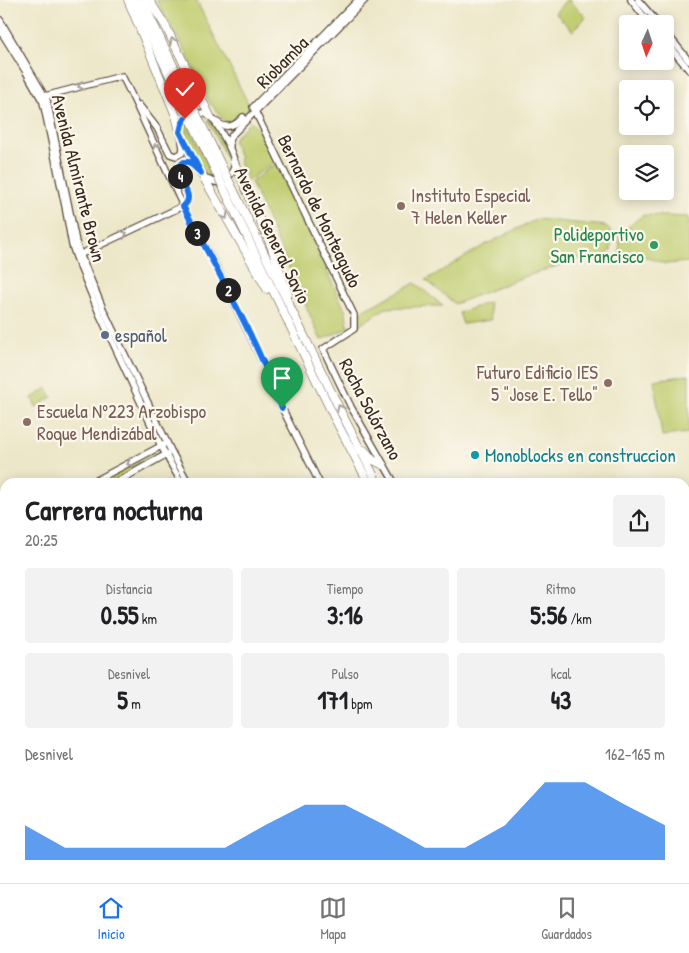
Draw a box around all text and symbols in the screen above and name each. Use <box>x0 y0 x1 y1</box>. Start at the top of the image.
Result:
north arrow <box>619 15 674 70</box>
map controls <box>619 15 674 200</box>
street label: Riobamba <box>250 30 314 94</box>
one-way arrow <box>169 37 179 46</box>
pin <box>164 68 206 119</box>
icon: check <box>171 75 199 103</box>
button: locate <box>619 80 674 135</box>
one-way arrow <box>78 81 86 91</box>
street label: Avenida Almirante Brown <box>46 91 112 265</box>
street label: Bernardo de Monteagudo <box>272 130 368 292</box>
one-way arrow <box>151 143 162 152</box>
button: layers <box>619 145 674 200</box>
street label: Avenida General Savio <box>229 162 318 308</box>
pin: 4 <box>168 164 192 188</box>
text: 4 <box>178 167 183 186</box>
place label: Instituto Especial 7 Helen Keller <box>411 182 531 230</box>
marker: Instituto Especial 7 Helen Keller <box>395 200 407 212</box>
one-way arrow <box>219 210 229 219</box>
pin: 3 <box>184 220 210 246</box>
place label: Polideportivo San Francisco <box>550 221 644 269</box>
text: 3 <box>194 224 201 243</box>
one-way arrow <box>119 229 128 240</box>
marker: Polideportivo San Francisco <box>648 239 660 251</box>
pin: 2 <box>216 278 240 302</box>
text: 2 <box>225 281 232 300</box>
place label: español <box>115 322 168 348</box>
marker: español <box>99 329 111 341</box>
street label: Rocha Solórzano <box>333 354 409 465</box>
pin <box>261 357 303 408</box>
place label: Futuro Edificio IES 5 "Jose E. Tello" <box>476 359 598 407</box>
icon: arrive <box>268 364 296 392</box>
marker: Futuro Edificio IES 5 "Jose E. Tello" <box>602 377 614 389</box>
place label: Escuela Nº223 Arzobispo Roque Mendizábal <box>37 398 206 446</box>
one-way arrow <box>335 404 346 413</box>
marker: Escuela Nº223 Arzobispo Roque Mendizábal <box>21 416 33 428</box>
place label: Monoblocks en construccion <box>485 442 676 468</box>
marker: Monoblocks en construccion <box>469 449 481 461</box>
one-way arrow <box>126 457 135 467</box>
text: Carrera nocturna <box>25 491 202 529</box>
button: share <box>613 495 665 547</box>
text: 20:25 <box>25 529 58 551</box>
text: Distancia <box>106 579 152 598</box>
text: Tiempo <box>327 579 363 598</box>
text: Ritmo <box>546 579 576 598</box>
text: 0.55 <box>101 598 139 632</box>
text: 3:16 <box>327 598 363 632</box>
text: 5:56 <box>530 598 567 632</box>
text: km <box>139 609 157 628</box>
text: /km <box>567 609 592 628</box>
text: Desnivel <box>108 664 150 683</box>
text: Pulso <box>331 664 359 683</box>
text: kcal <box>551 664 571 683</box>
text: 5 <box>117 683 128 717</box>
text: 171 <box>317 683 348 717</box>
text: 43 <box>551 683 571 717</box>
text: m <box>128 694 141 713</box>
text: bpm <box>348 694 373 713</box>
text: Desnivel <box>25 743 73 765</box>
text: 162–165 m <box>605 743 665 765</box>
tab: Inicio <box>97 894 125 943</box>
tab: Mapa <box>319 894 347 943</box>
tab: Guardados <box>541 894 592 943</box>

